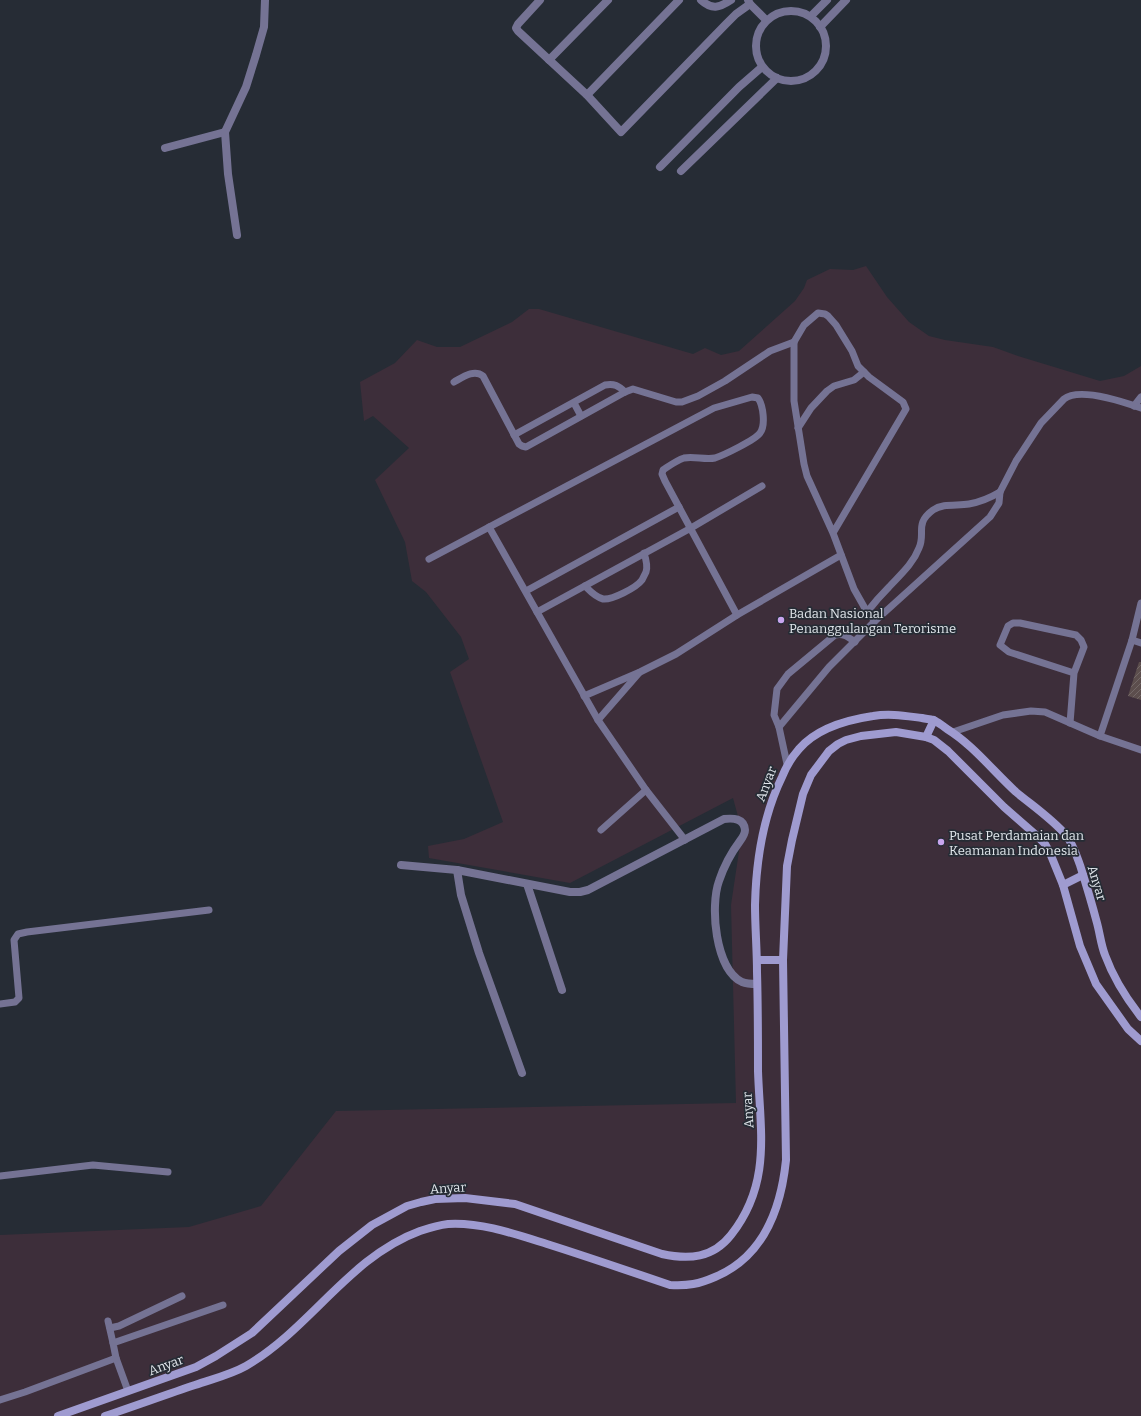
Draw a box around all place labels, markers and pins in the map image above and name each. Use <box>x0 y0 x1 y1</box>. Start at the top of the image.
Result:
place label: Badan Nasional Penanggulangan Terorisme <box>789 606 956 636</box>
marker: Badan Nasional Penanggulangan Terorisme <box>776 615 786 625</box>
place label: Pusat Perdamaian dan Keamanan Indonesia <box>949 828 1085 858</box>
marker: Pusat Perdamaian dan Keamanan Indonesia <box>936 837 946 847</box>

